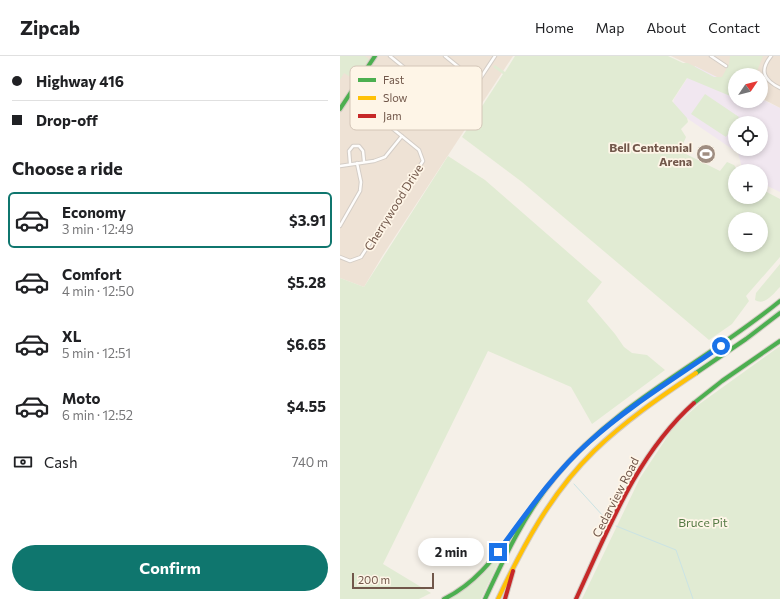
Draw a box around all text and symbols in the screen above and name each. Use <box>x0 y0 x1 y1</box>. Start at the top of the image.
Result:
text: Zipcab <box>20 16 80 39</box>
text: Home <box>535 19 574 36</box>
text: Map <box>596 19 624 36</box>
text: About <box>646 19 686 36</box>
text: Contact <box>708 19 760 36</box>
legend <box>350 66 482 130</box>
north arrow <box>728 68 768 108</box>
map controls <box>728 68 768 252</box>
text: Highway 416 <box>36 72 124 90</box>
text: Fast <box>383 73 405 86</box>
text: Slow <box>383 91 408 104</box>
text: Jam <box>383 109 402 123</box>
text: Drop-off <box>36 111 98 129</box>
button: locate <box>728 116 768 156</box>
place label: Bell Centennial Arena <box>609 140 692 168</box>
sports icon: Bell Centennial Arena <box>695 143 717 165</box>
text: Choose a ride <box>12 157 123 179</box>
street label: Cherrywood Drive <box>361 161 425 253</box>
button: + <box>728 164 768 204</box>
icon: car <box>14 202 50 238</box>
text: Economy <box>62 203 126 221</box>
text: $3.91 <box>289 211 326 229</box>
button: − <box>728 212 768 252</box>
text: 3 min · 12:49 <box>62 221 134 237</box>
icon: car <box>14 264 50 300</box>
text: Comfort <box>62 265 122 283</box>
text: $5.28 <box>287 273 326 291</box>
text: 4 min · 12:50 <box>62 283 134 299</box>
icon: car <box>14 326 50 362</box>
text: XL <box>62 327 81 345</box>
text: $6.65 <box>287 335 326 353</box>
route start <box>712 337 730 355</box>
text: 5 min · 12:51 <box>62 345 131 361</box>
icon: car <box>14 388 50 424</box>
text: Moto <box>62 389 101 407</box>
text: $4.55 <box>287 397 326 415</box>
text: 6 min · 12:52 <box>62 407 133 423</box>
icon: cash <box>12 451 34 473</box>
text: Cash <box>44 453 78 471</box>
text: 740 m <box>292 454 328 470</box>
street label: Cedarview Road <box>589 455 641 539</box>
park label: Bruce Pit <box>678 515 728 529</box>
callout: 2 min <box>418 538 484 566</box>
route end <box>489 543 507 561</box>
text: 2 min <box>435 544 467 560</box>
button: Confirm <box>12 545 328 591</box>
scale bar <box>352 571 434 590</box>
text: 200 m <box>358 573 390 586</box>

